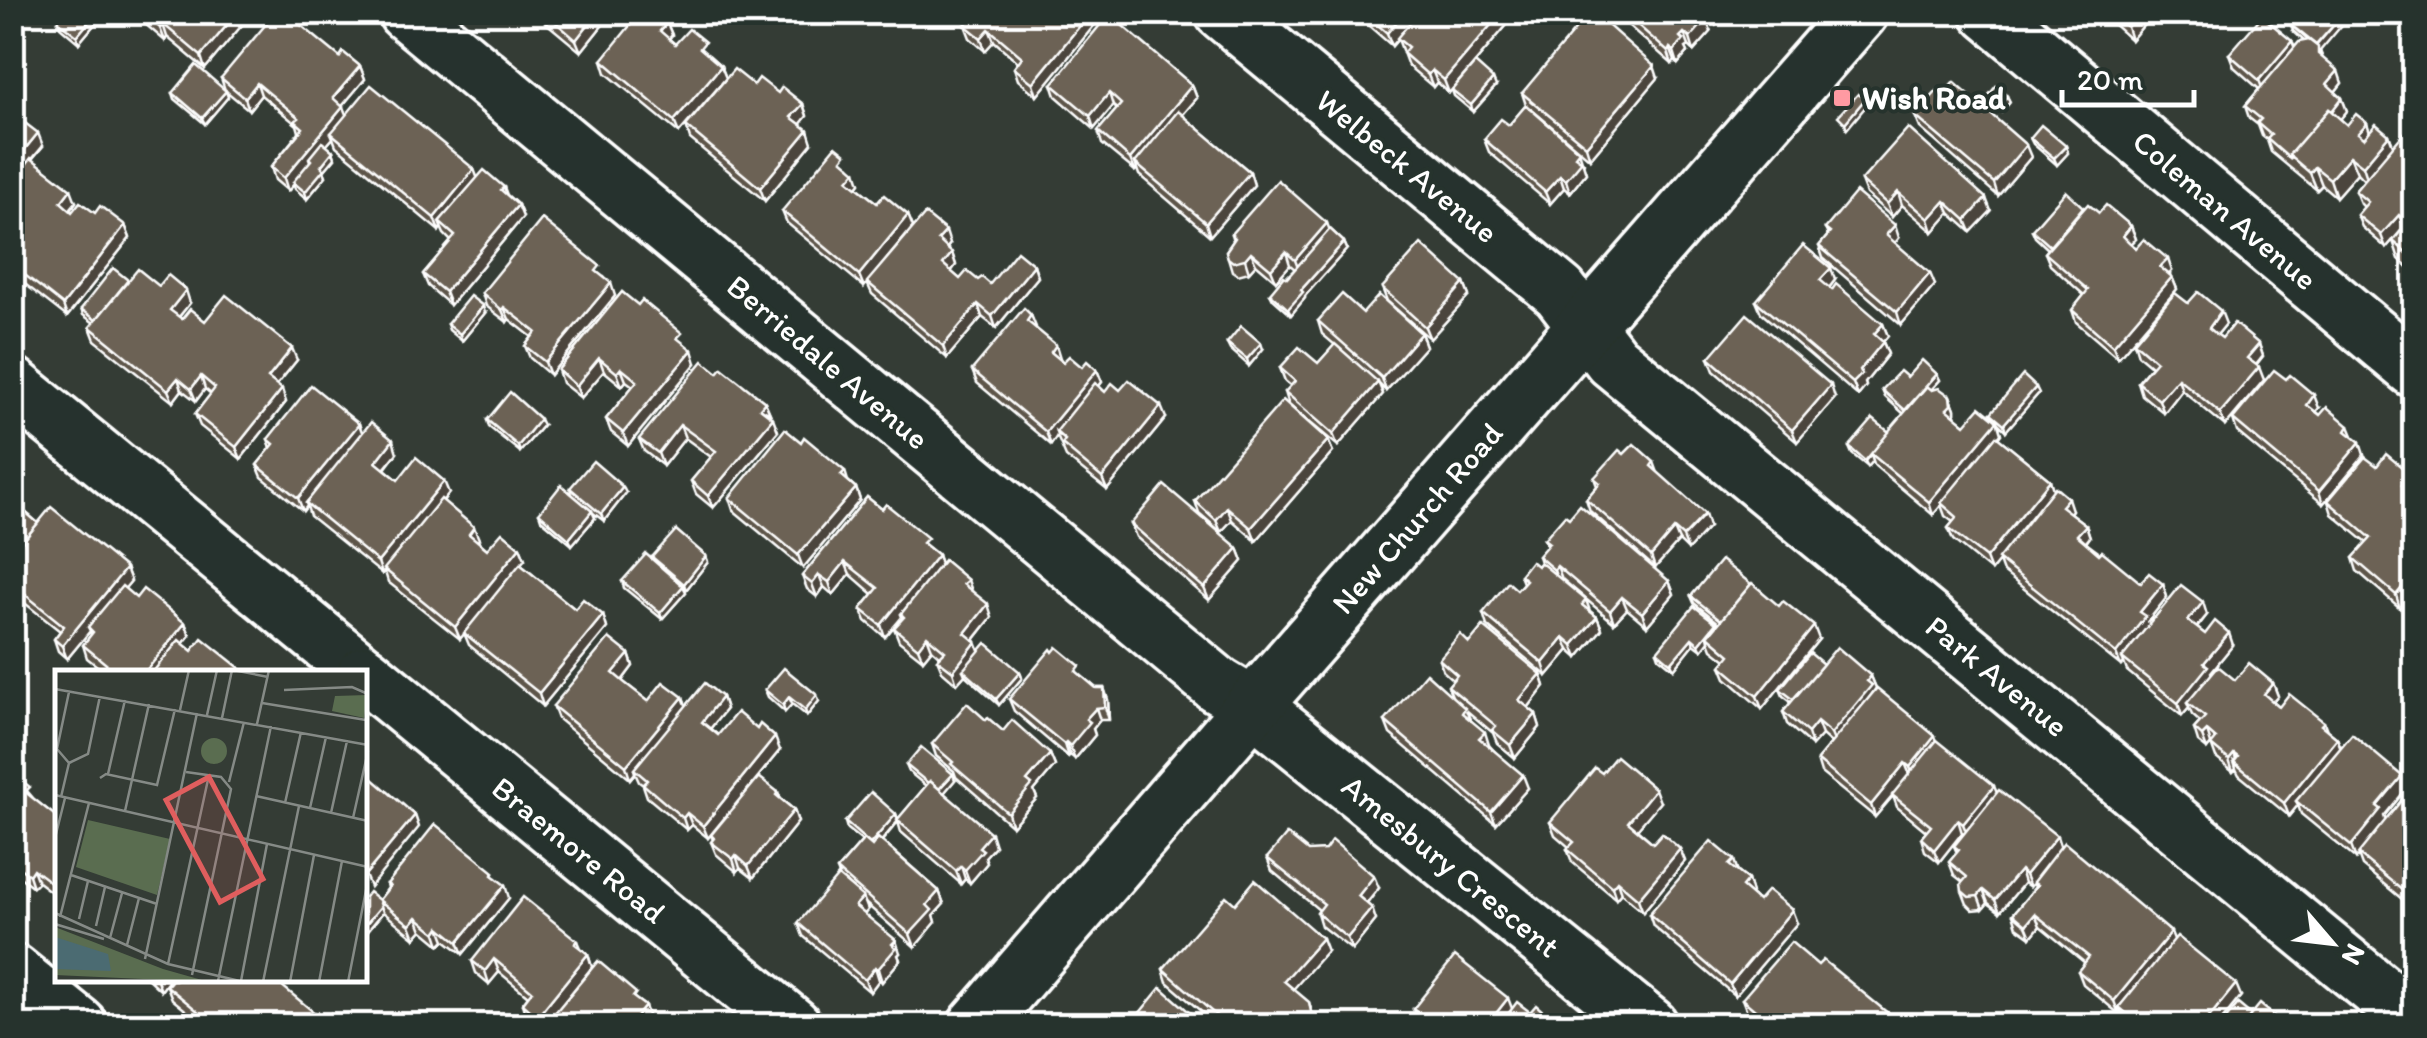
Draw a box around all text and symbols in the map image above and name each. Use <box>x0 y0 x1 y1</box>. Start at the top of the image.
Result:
scale bar <box>2062 45 2194 107</box>
text: 20 m <box>2077 61 2143 98</box>
place label: Wish Road <box>1862 79 2006 117</box>
street label: Welbeck Avenue <box>1308 81 1506 251</box>
marker: Wish Road <box>1831 87 1853 109</box>
street label: Coleman Avenue <box>2125 122 2325 298</box>
street label: Berriedale Avenue <box>719 267 937 457</box>
street label: New Church Road <box>1324 415 1510 621</box>
street label: Park Avenue <box>1918 607 2076 745</box>
inset map <box>55 670 368 983</box>
street label: Amesbury Crescent <box>1335 767 1567 965</box>
street label: Braemore Road <box>485 768 674 932</box>
north arrow <box>2282 893 2382 993</box>
text: N <box>2335 938 2374 971</box>

